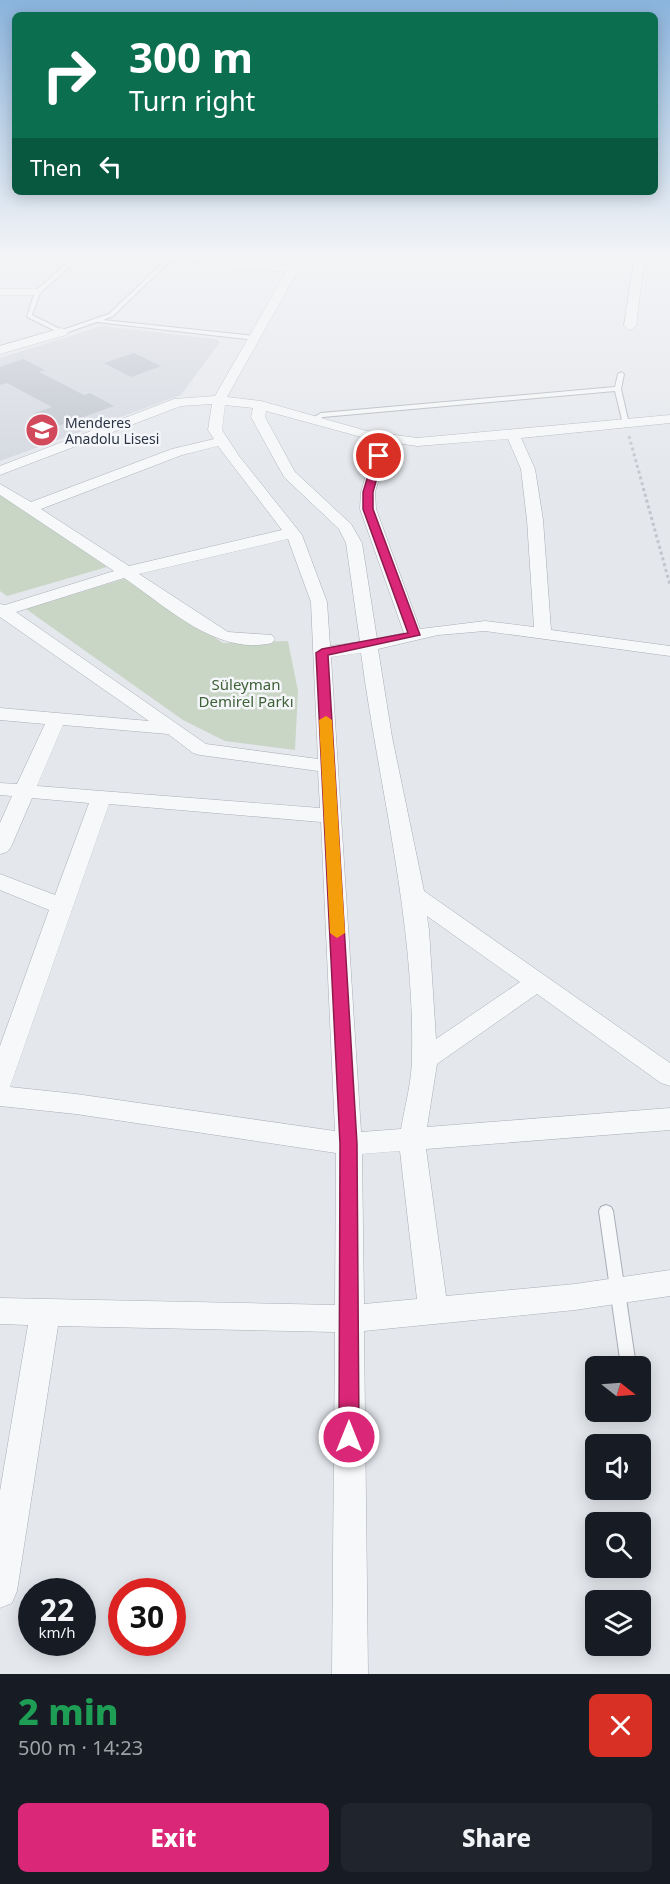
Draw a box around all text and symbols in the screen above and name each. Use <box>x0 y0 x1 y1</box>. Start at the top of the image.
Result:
text: 300 m <box>129 28 253 85</box>
icon: right <box>30 36 108 114</box>
text: Turn right <box>129 82 255 119</box>
icon: left <box>94 150 127 183</box>
text: Then <box>30 152 82 182</box>
school or university icon: Menderes Anadolu Lisesi <box>24 412 60 448</box>
place label: Menderes Anadolu Lisesi <box>65 413 159 448</box>
pin <box>353 430 404 481</box>
icon: arrive <box>362 439 395 472</box>
park label: Süleyman Demirel Parkı <box>199 674 294 711</box>
north arrow <box>585 1356 651 1422</box>
map controls <box>585 1356 651 1656</box>
position arrow <box>317 1405 381 1469</box>
button: sound <box>585 1434 651 1500</box>
button: search <box>585 1512 651 1578</box>
speed limit sign: 30 <box>108 1578 186 1656</box>
text: 22 <box>40 1589 74 1630</box>
button: layers <box>585 1590 651 1656</box>
text: km/h <box>39 1622 75 1642</box>
text: 2 min <box>18 1687 119 1736</box>
button: close <box>589 1694 652 1757</box>
text: 500 m · 14:23 <box>18 1734 143 1761</box>
button: Exit <box>18 1803 329 1872</box>
button: Share <box>341 1803 652 1872</box>

